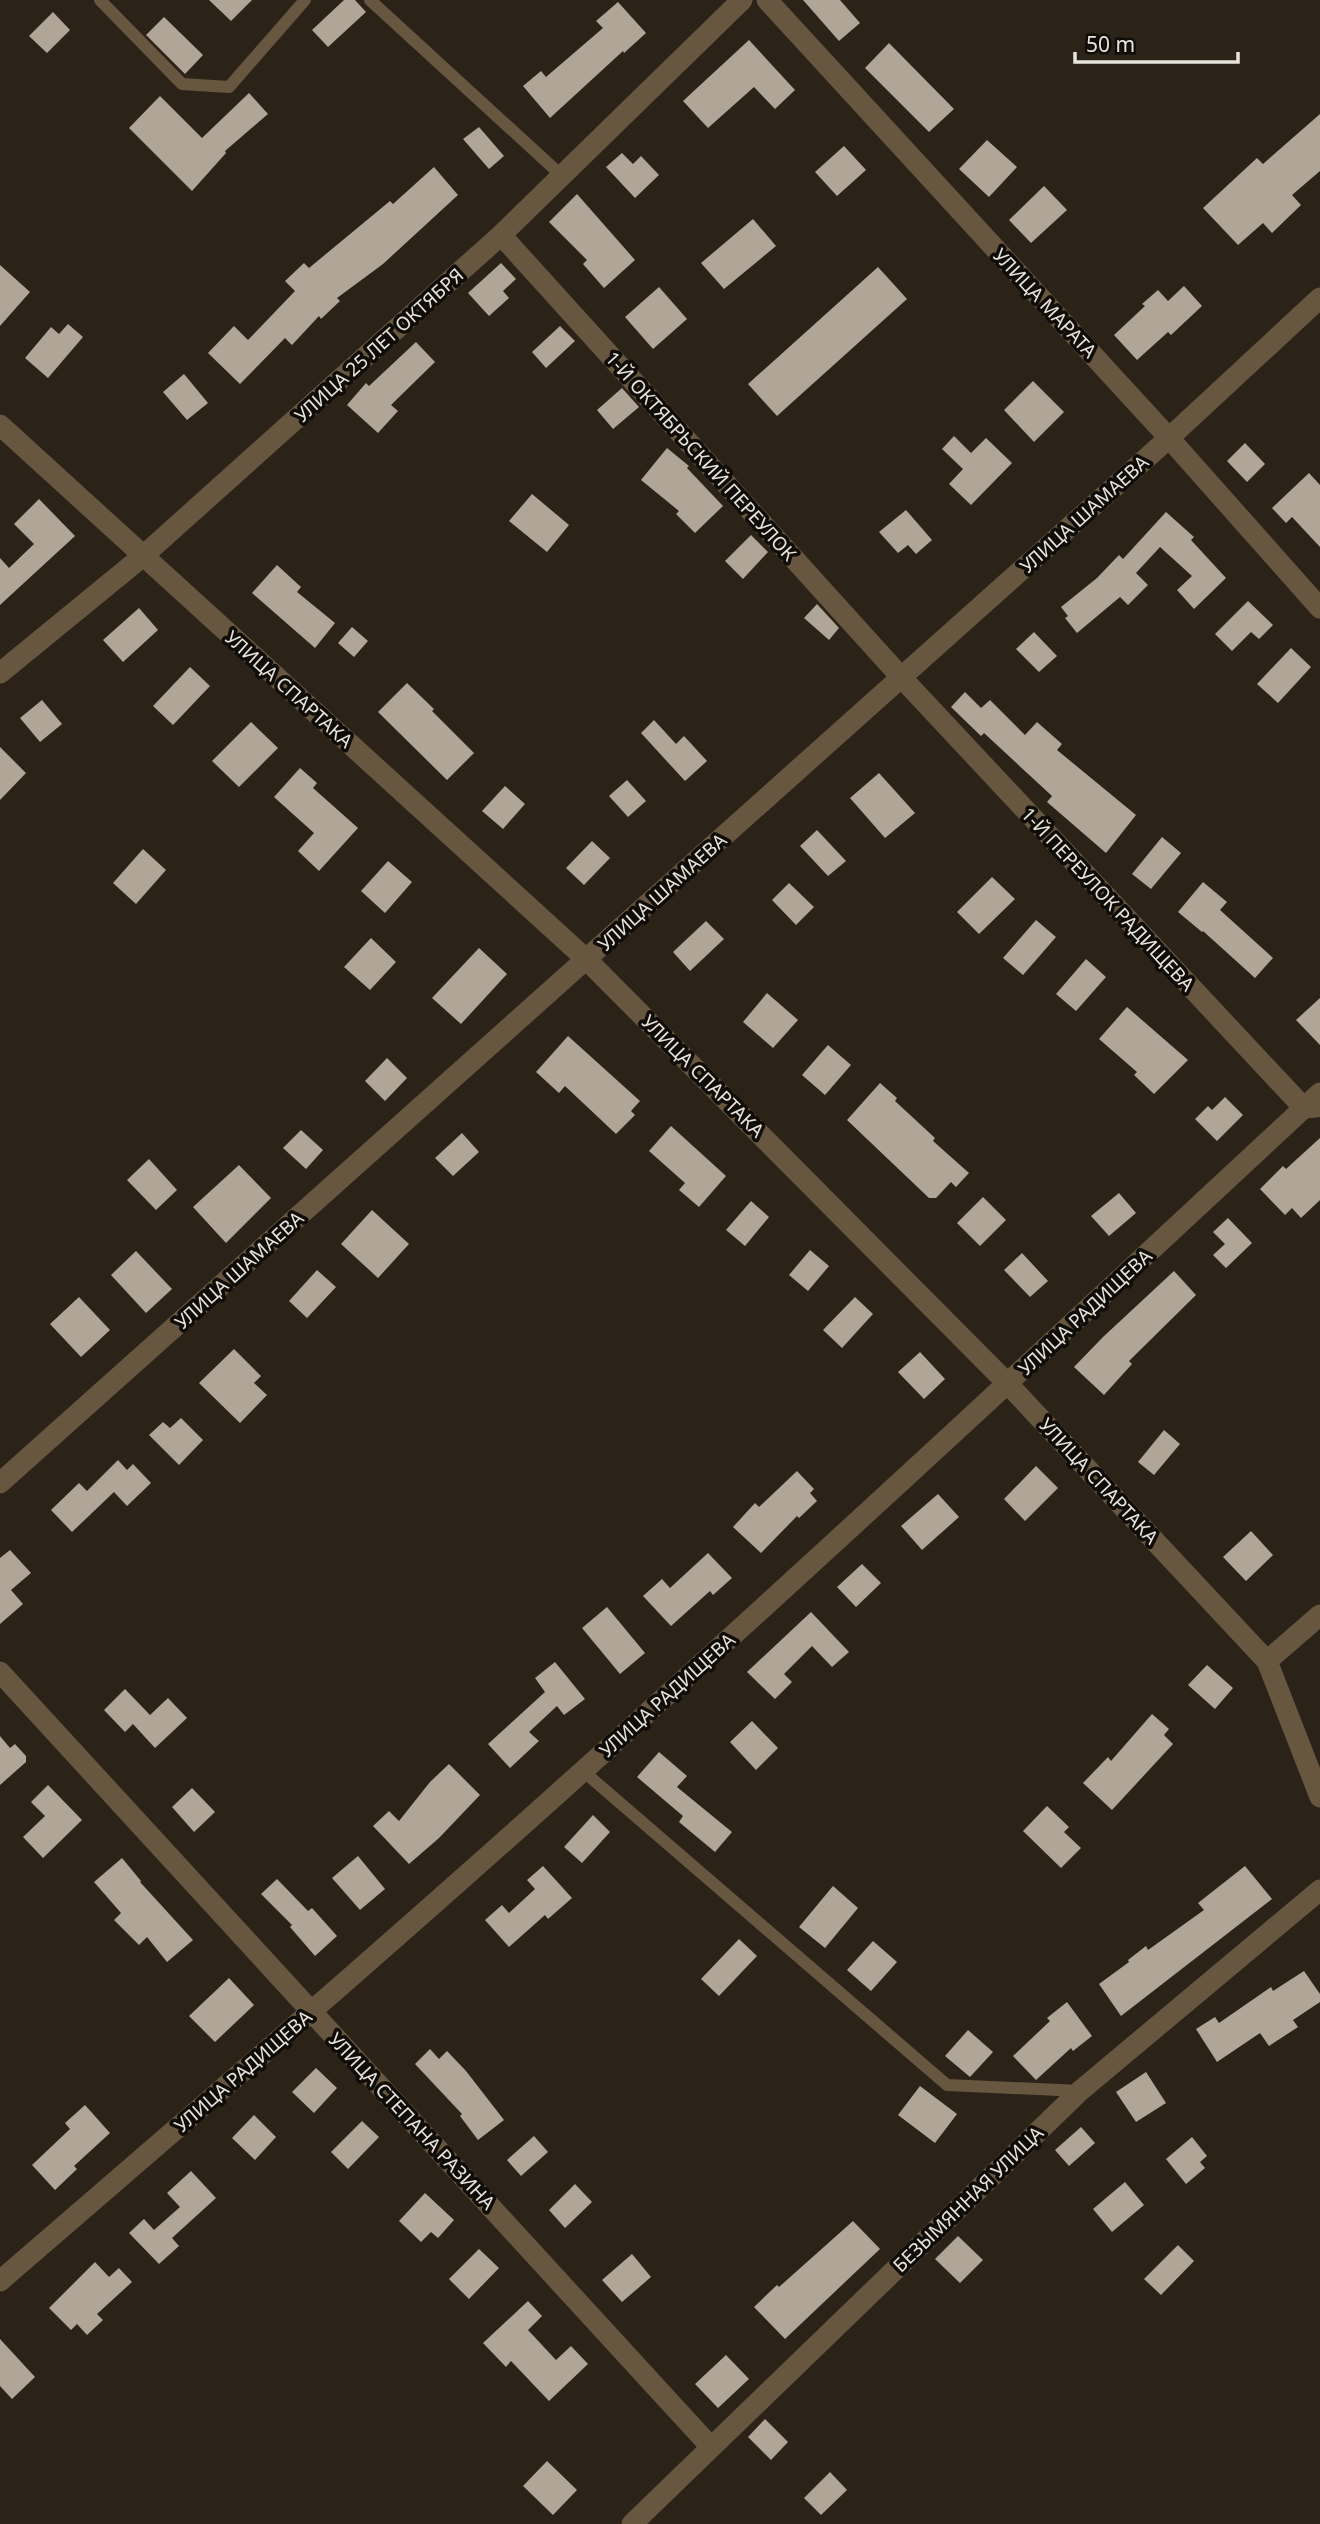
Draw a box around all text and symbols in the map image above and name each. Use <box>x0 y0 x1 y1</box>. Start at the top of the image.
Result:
scale bar <box>1075 21 1238 65</box>
text: 50 m <box>1086 30 1135 58</box>
street label: УЛИЦА МАРАТА <box>987 243 1103 364</box>
street label: УЛИЦА 25 ЛЕТ ОКТЯБРЯ <box>289 262 469 428</box>
street label: 1-Й ОКТЯБРЬСКИЙ ПЕРЕУЛОК <box>600 346 802 567</box>
street label: УЛИЦА ШАМАЕВА <box>1014 449 1155 579</box>
street label: УЛИЦА СПАРТАКА <box>219 625 359 754</box>
street label: 1-Й ПЕРЕУЛОК РАДИЩЕВА <box>1016 801 1201 997</box>
street label: УЛИЦА ШАМАЕВА <box>592 827 733 957</box>
street label: УЛИЦА СПАРТАКА <box>636 1009 771 1144</box>
street label: УЛИЦА ШАМАЕВА <box>169 1205 310 1335</box>
street label: УЛИЦА РАДИЩЕВА <box>1012 1243 1158 1381</box>
street label: УЛИЦА СПАРТАКА <box>1034 1412 1165 1550</box>
street label: УЛИЦА РАДИЩЕВА <box>594 1626 741 1763</box>
street label: УЛИЦА РАДИЩЕВА <box>169 2003 318 2138</box>
street label: УЛИЦА СТЕПАНА РАЗИНА <box>323 2027 502 2216</box>
street label: БЕЗЫМЯННАЯ УЛИЦА <box>887 2120 1050 2278</box>

